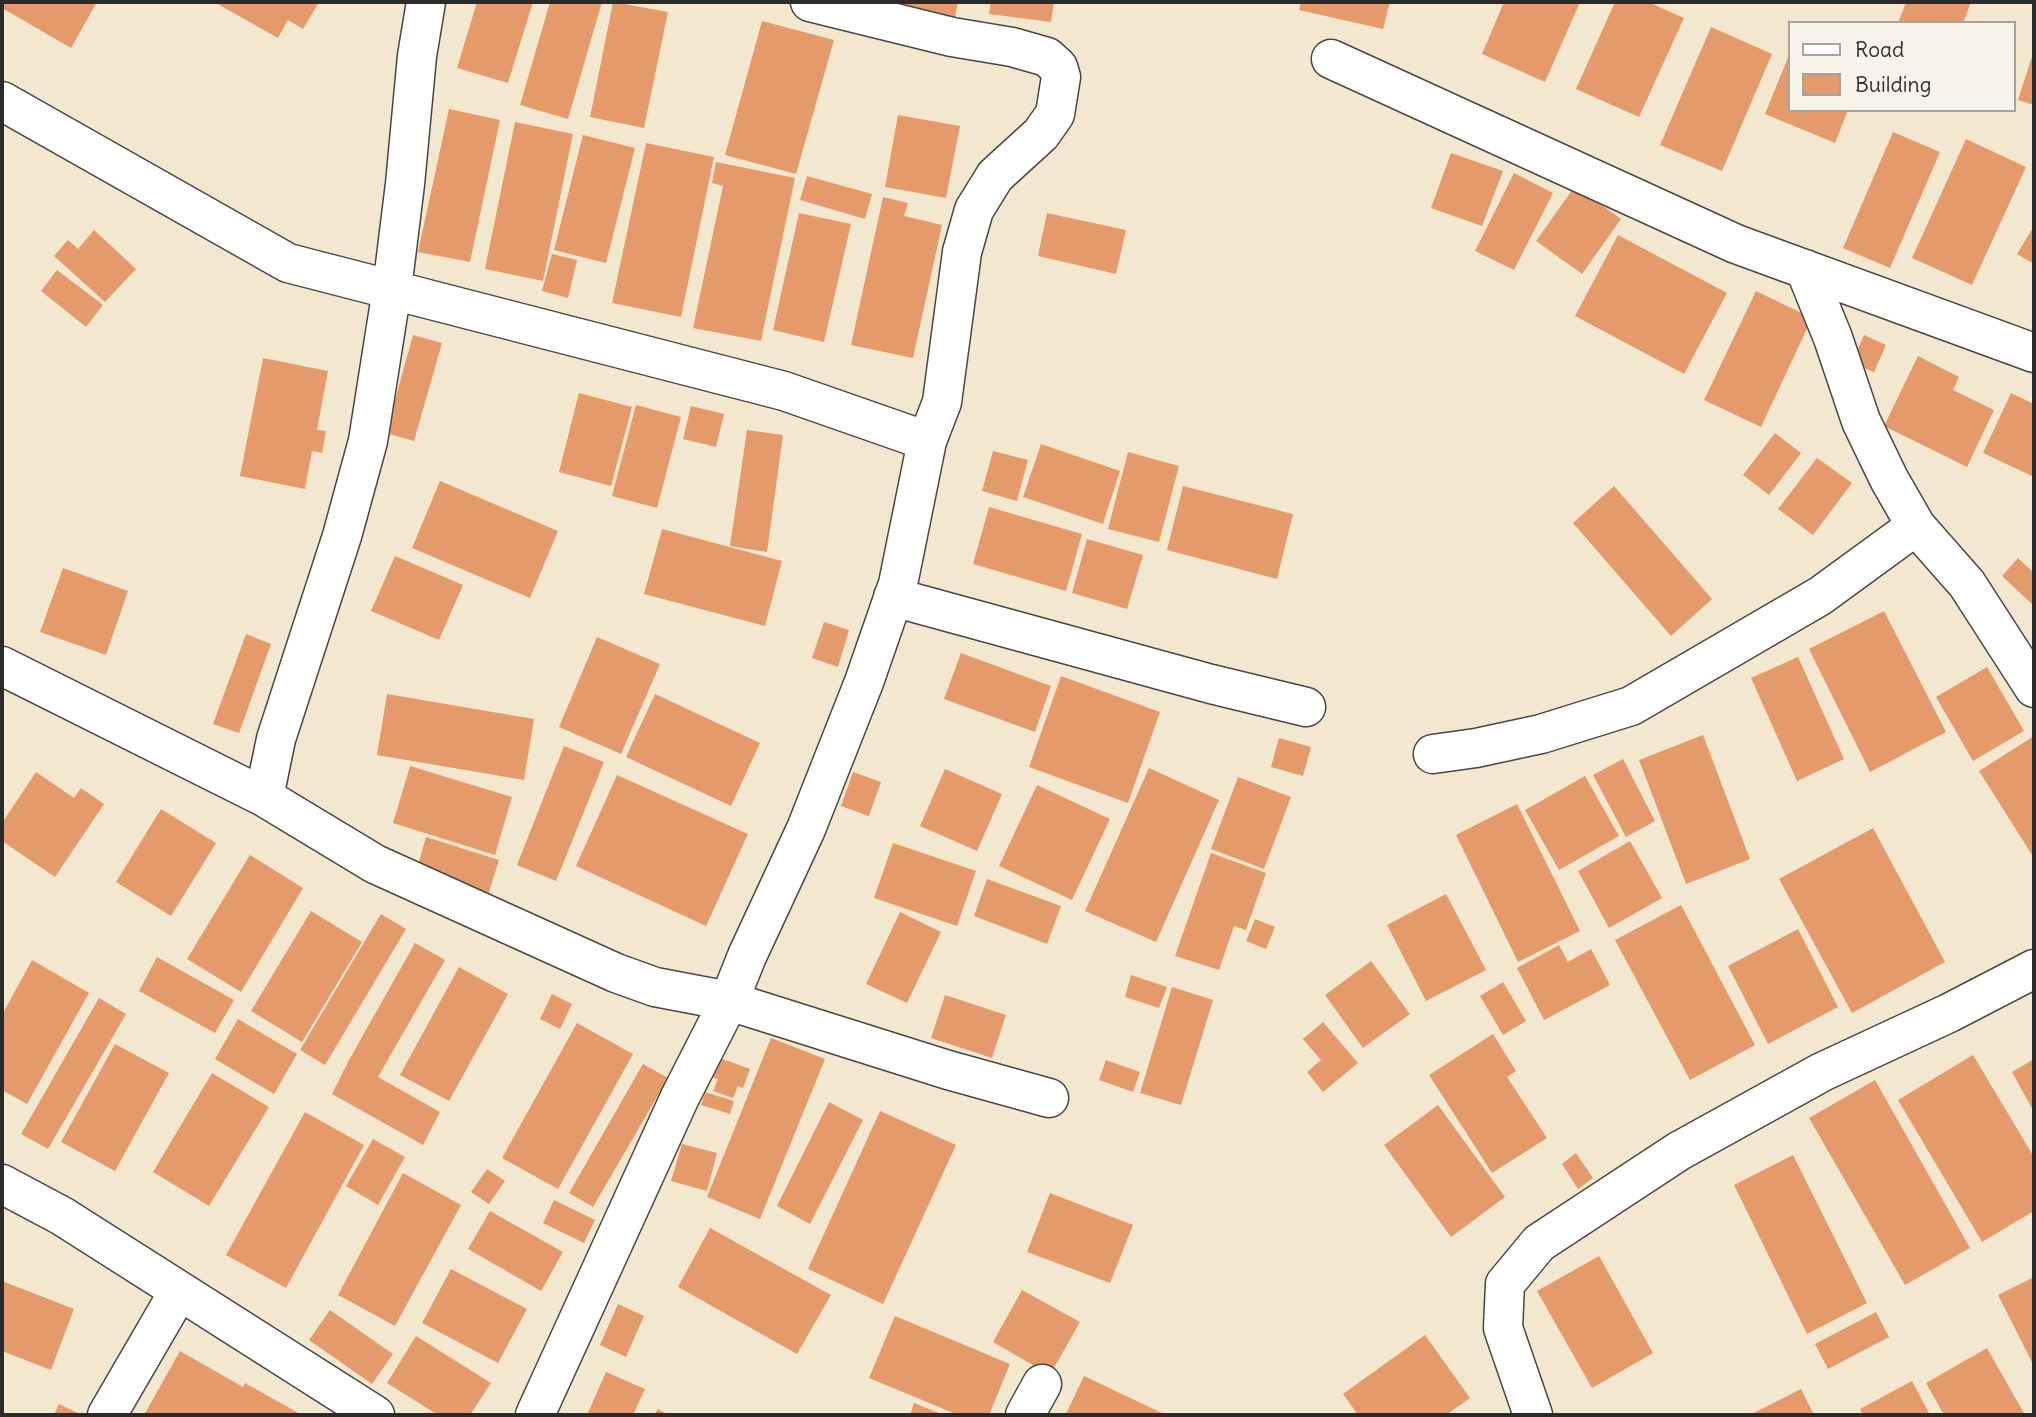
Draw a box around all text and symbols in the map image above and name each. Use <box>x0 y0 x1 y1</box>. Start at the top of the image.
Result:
legend <box>1787 21 2015 112</box>
text: Road <box>1855 36 1904 63</box>
text: Building <box>1855 71 1931 98</box>

